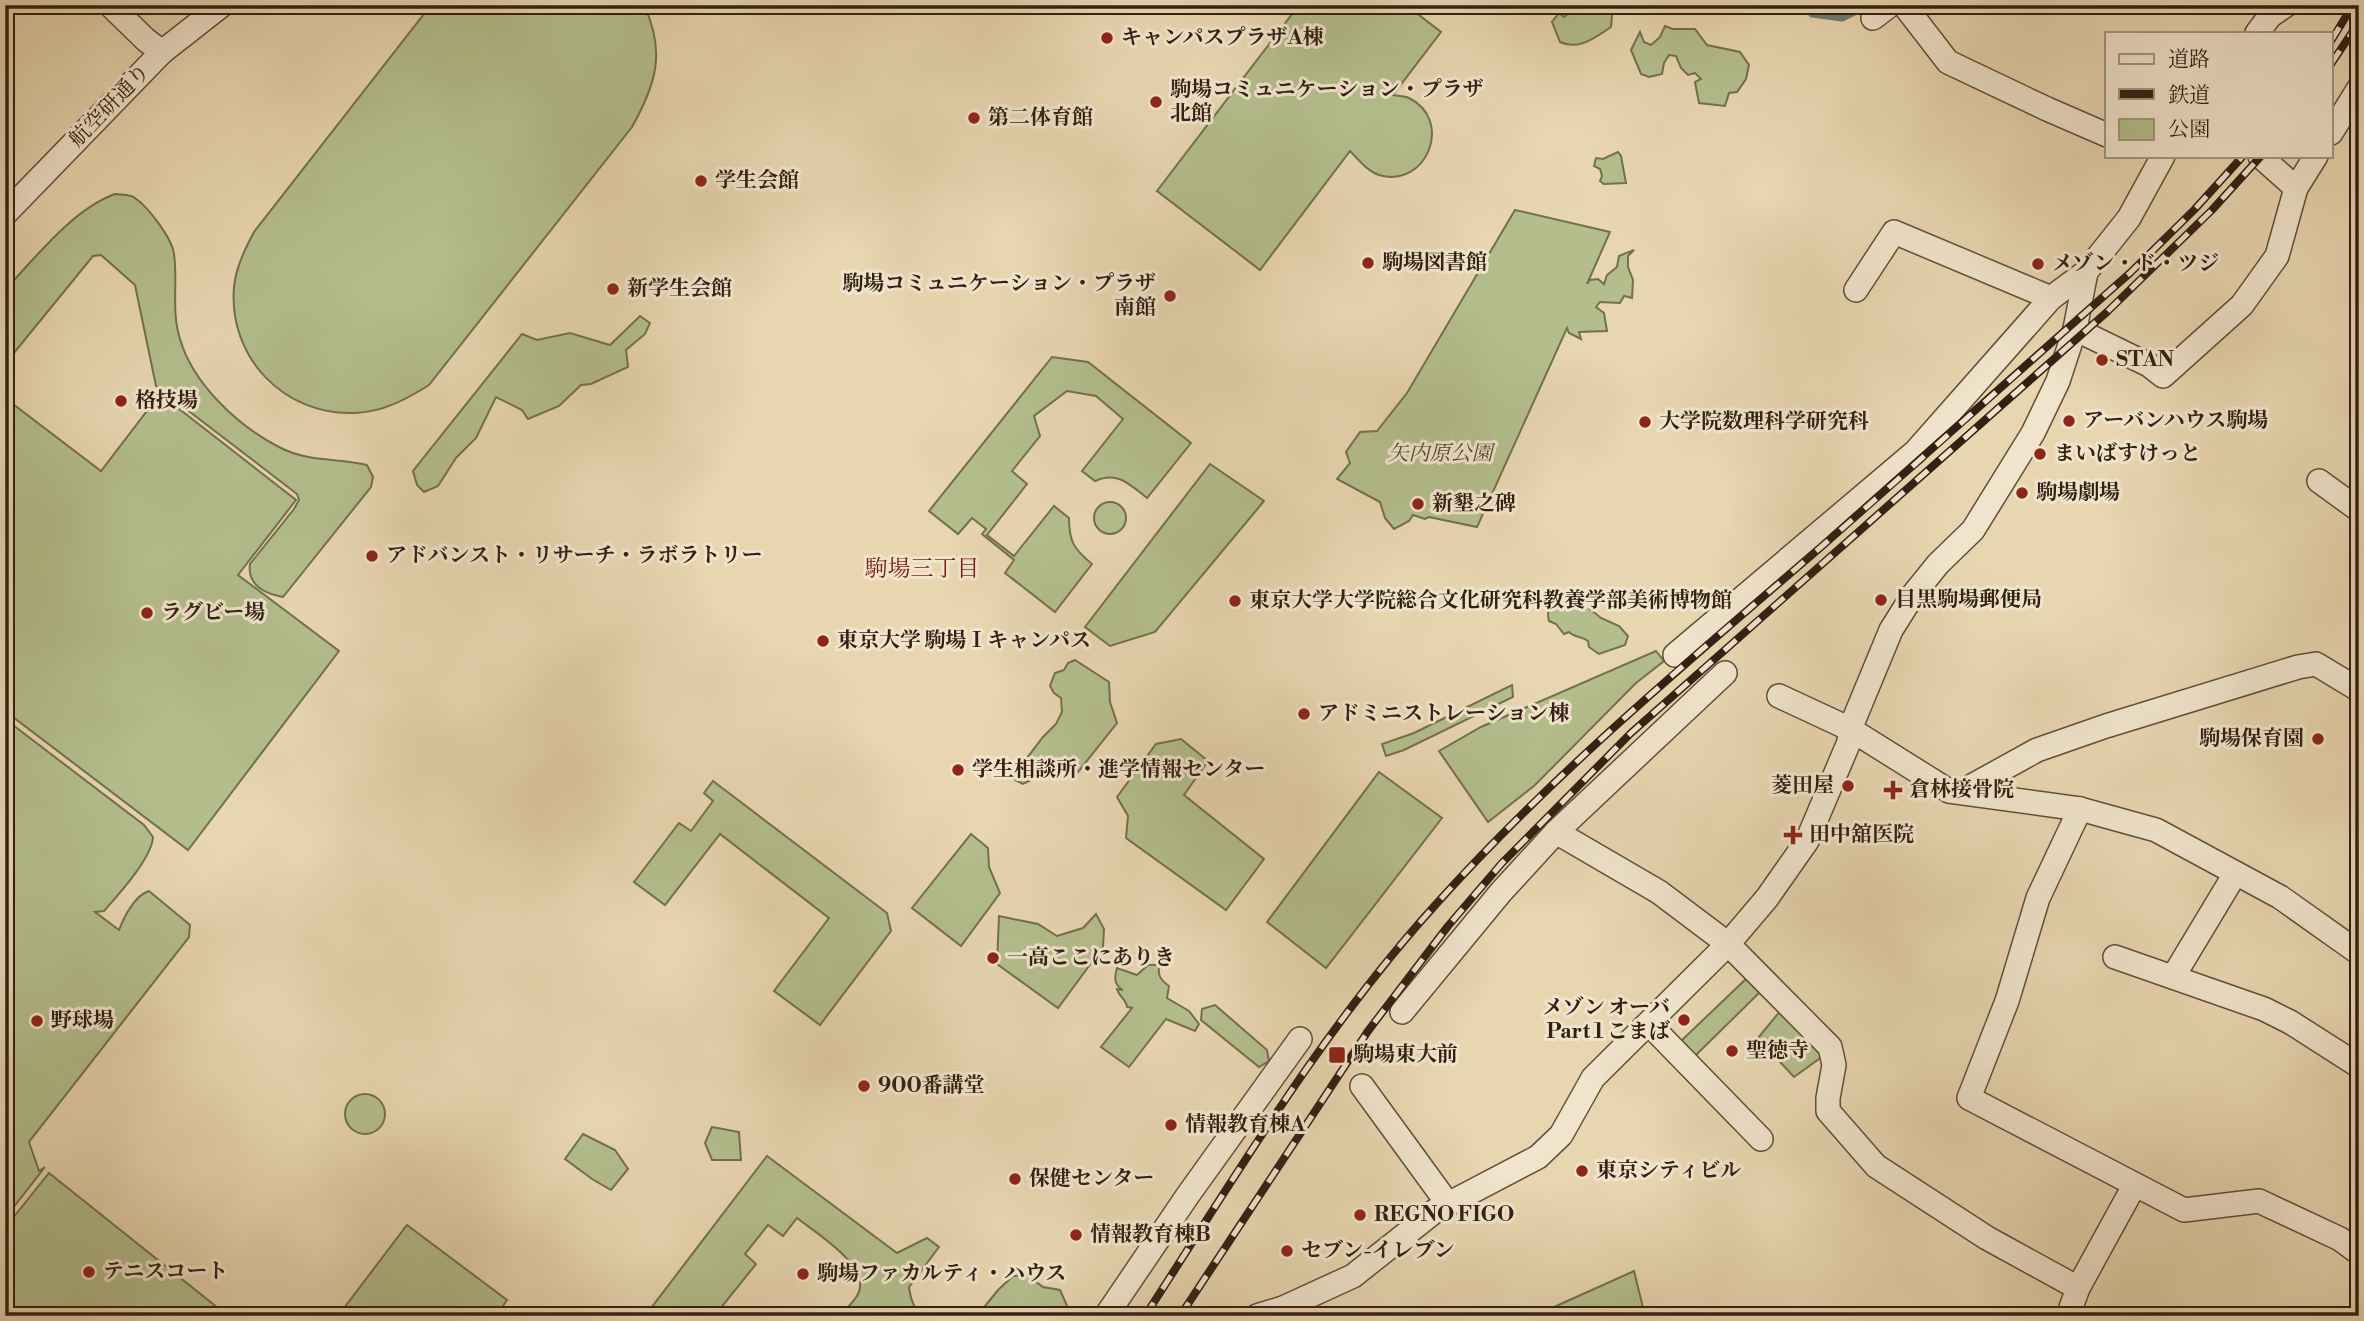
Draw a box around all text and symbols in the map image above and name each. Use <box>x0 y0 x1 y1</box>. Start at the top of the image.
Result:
place label: キャンパスプラザA棟 <box>1121 25 1324 51</box>
marker: キャンパスプラザA棟 <box>1099 30 1115 46</box>
legend <box>2105 32 2332 158</box>
text: 道路 <box>2168 47 2210 73</box>
street label: 航空研通り <box>64 59 156 153</box>
place label: 駒場コミュニケーション・プラザ 北館 <box>1170 77 1484 127</box>
text: 鉄道 <box>2168 83 2210 109</box>
marker: 駒場コミュニケーション・プラザ 北館 <box>1148 94 1164 110</box>
place label: 第二体育館 <box>988 105 1093 131</box>
marker: 第二体育館 <box>966 110 982 126</box>
text: 公園 <box>2168 117 2210 143</box>
place label: 学生会館 <box>715 168 799 194</box>
marker: 学生会館 <box>693 173 709 189</box>
place label: 駒場図書館 <box>1382 250 1487 276</box>
place label: メゾン・ド・ツジ <box>2052 251 2219 277</box>
marker: 駒場図書館 <box>1360 255 1376 271</box>
marker: メゾン・ド・ツジ <box>2030 256 2046 272</box>
place label: 駒場コミュニケーション・プラザ 南館 <box>842 271 1156 321</box>
place label: 新学生会館 <box>627 276 732 302</box>
marker: 新学生会館 <box>605 281 621 297</box>
marker: 駒場コミュニケーション・プラザ 南館 <box>1162 288 1178 304</box>
place label: STAN <box>2116 347 2174 373</box>
marker: STAN <box>2094 352 2110 368</box>
place label: 格技場 <box>135 388 198 414</box>
marker: 格技場 <box>113 393 129 409</box>
place label: アーバンハウス駒場 <box>2083 408 2268 434</box>
place label: 大学院数理科学研究科 <box>1659 409 1869 435</box>
marker: アーバンハウス駒場 <box>2061 413 2077 429</box>
marker: 大学院数理科学研究科 <box>1637 414 1653 430</box>
park label: 矢内原公園 <box>1388 441 1495 467</box>
place label: まいばすけっと <box>2054 441 2201 467</box>
marker: まいばすけっと <box>2032 446 2048 462</box>
place label: 駒場劇場 <box>2036 480 2120 506</box>
marker: 駒場劇場 <box>2014 485 2030 501</box>
place label: 新墾之碑 <box>1432 491 1516 517</box>
marker: 新墾之碑 <box>1410 496 1426 512</box>
place label: アドバンスト・リサーチ・ラボラトリー <box>386 543 763 569</box>
marker: アドバンスト・リサーチ・ラボラトリー <box>364 548 380 564</box>
district label: 駒場三丁目 <box>865 555 980 583</box>
place label: 目黒駒場郵便局 <box>1895 587 2042 613</box>
place label: 東京大学大学院総合文化研究科教養学部美術博物館 <box>1249 588 1732 614</box>
marker: 目黒駒場郵便局 <box>1873 592 1889 608</box>
marker: 東京大学大学院総合文化研究科教養学部美術博物館 <box>1227 593 1243 609</box>
place label: ラグビー場 <box>161 600 265 626</box>
marker: ラグビー場 <box>139 605 155 621</box>
place label: 東京大学 駒場Ⅰキャンパス <box>837 628 1091 654</box>
marker: 東京大学 駒場Ⅰキャンパス <box>815 633 831 649</box>
place label: アドミニストレーション棟 <box>1318 701 1569 727</box>
marker: アドミニストレーション棟 <box>1296 706 1312 722</box>
place label: 駒場保育園 <box>2199 726 2304 752</box>
marker: 駒場保育園 <box>2310 731 2326 747</box>
place label: 学生相談所・進学情報センター <box>972 757 1265 783</box>
marker: 学生相談所・進学情報センター <box>950 762 966 778</box>
place label: 菱田屋 <box>1771 773 1834 799</box>
place label: 倉林接骨院 <box>1909 777 2014 803</box>
marker: 菱田屋 <box>1840 778 1856 794</box>
marker: 倉林接骨院 <box>1883 780 1903 800</box>
place label: 田中舘医院 <box>1809 822 1914 848</box>
marker: 田中舘医院 <box>1783 825 1803 845</box>
place label: 一高ここにありき <box>1007 945 1175 971</box>
marker: 一高ここにありき <box>985 950 1001 966</box>
place label: メゾン オーバ Part 1 こまば <box>1542 995 1670 1045</box>
place label: 野球場 <box>51 1008 114 1034</box>
marker: メゾン オーバ Part 1 こまば <box>1676 1012 1692 1028</box>
marker: 野球場 <box>29 1013 45 1029</box>
place label: 聖徳寺 <box>1746 1038 1809 1064</box>
place label: 駒場東大前 <box>1353 1042 1458 1068</box>
marker: 聖徳寺 <box>1724 1043 1740 1059</box>
marker: 駒場東大前 <box>1327 1045 1347 1065</box>
place label: 900番講堂 <box>878 1073 985 1099</box>
marker: 900番講堂 <box>856 1078 872 1094</box>
place label: 情報教育棟A <box>1185 1112 1306 1138</box>
marker: 情報教育棟A <box>1163 1117 1179 1133</box>
place label: 東京シティビル <box>1596 1158 1741 1184</box>
marker: 東京シティビル <box>1574 1163 1590 1179</box>
place label: 保健センター <box>1029 1166 1154 1192</box>
marker: 保健センター <box>1007 1171 1023 1187</box>
place label: REGNO FIGO <box>1374 1202 1514 1228</box>
marker: REGNO FIGO <box>1352 1207 1368 1223</box>
place label: 情報教育棟B <box>1090 1222 1211 1248</box>
marker: 情報教育棟B <box>1068 1227 1084 1243</box>
place label: セブン-イレブン <box>1301 1238 1455 1264</box>
marker: セブン-イレブン <box>1279 1243 1295 1259</box>
place label: テニスコート <box>103 1259 228 1285</box>
place label: 駒場ファカルティ・ハウス <box>817 1261 1066 1287</box>
marker: テニスコート <box>81 1264 97 1280</box>
marker: 駒場ファカルティ・ハウス <box>795 1266 811 1282</box>

